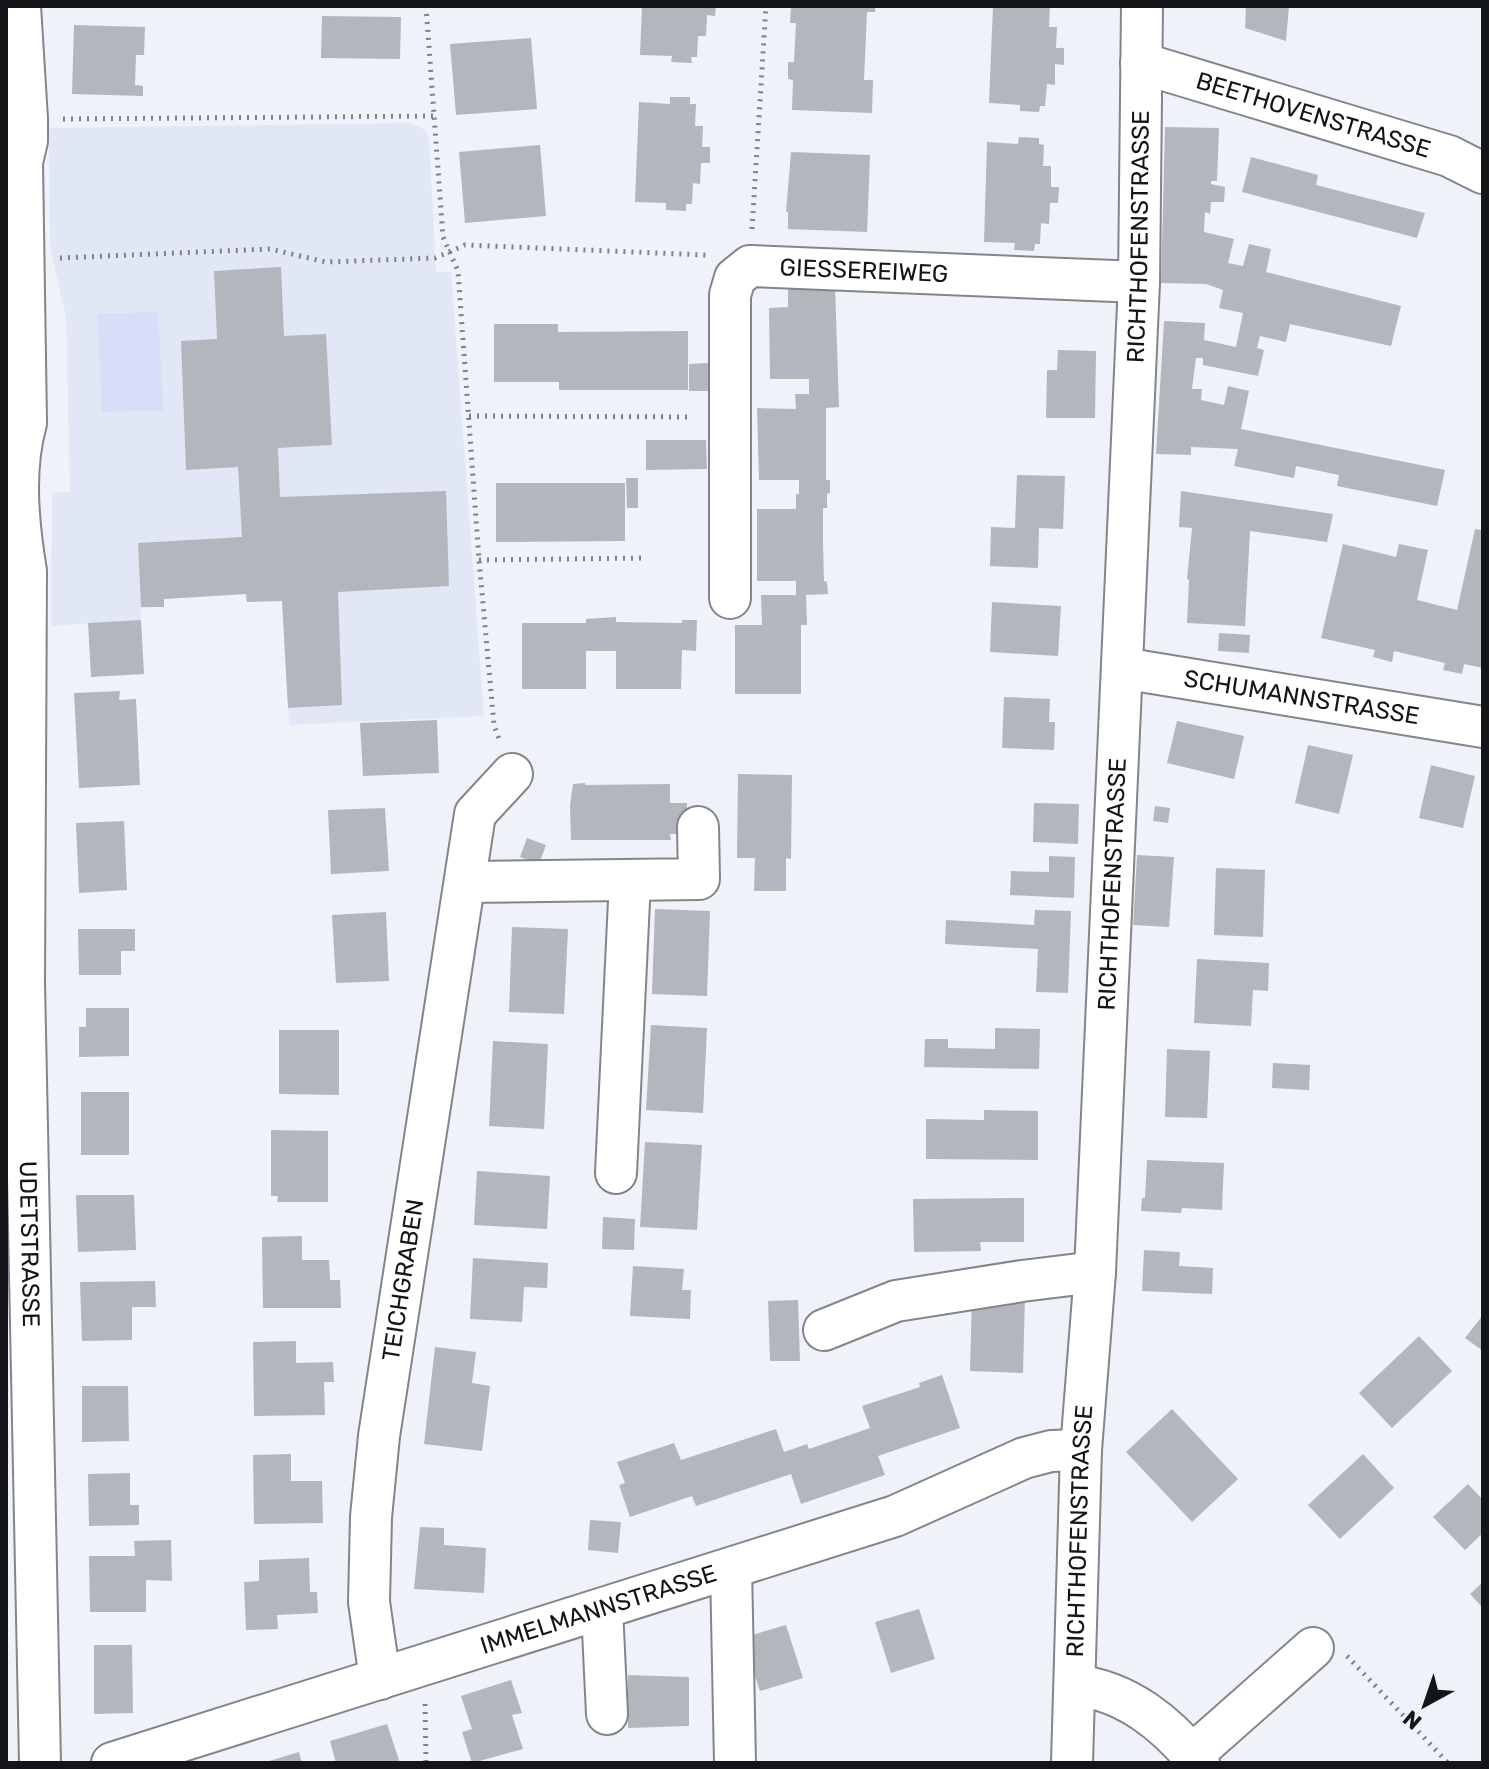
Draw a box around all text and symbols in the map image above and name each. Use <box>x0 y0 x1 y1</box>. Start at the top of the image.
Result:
street label: BEETHOVENSTRASSE <box>1193 66 1434 164</box>
street label: RICHTHOFENSTRASSE <box>1121 110 1155 364</box>
street label: GIESSEREIWEG <box>779 253 949 288</box>
street label: SCHUMANNSTRASSE <box>1182 664 1421 730</box>
street label: RICHTHOFENSTRASSE <box>1093 757 1132 1011</box>
street label: UDETSTRASSE <box>14 1161 45 1327</box>
street label: TEICHGRABEN <box>377 1197 429 1363</box>
street label: RICHTHOFENSTRASSE <box>1061 1404 1099 1658</box>
street label: IMMELMANNSTRASSE <box>477 1559 720 1660</box>
north arrow <box>1385 1665 1465 1745</box>
text: N <box>1398 1705 1427 1735</box>

